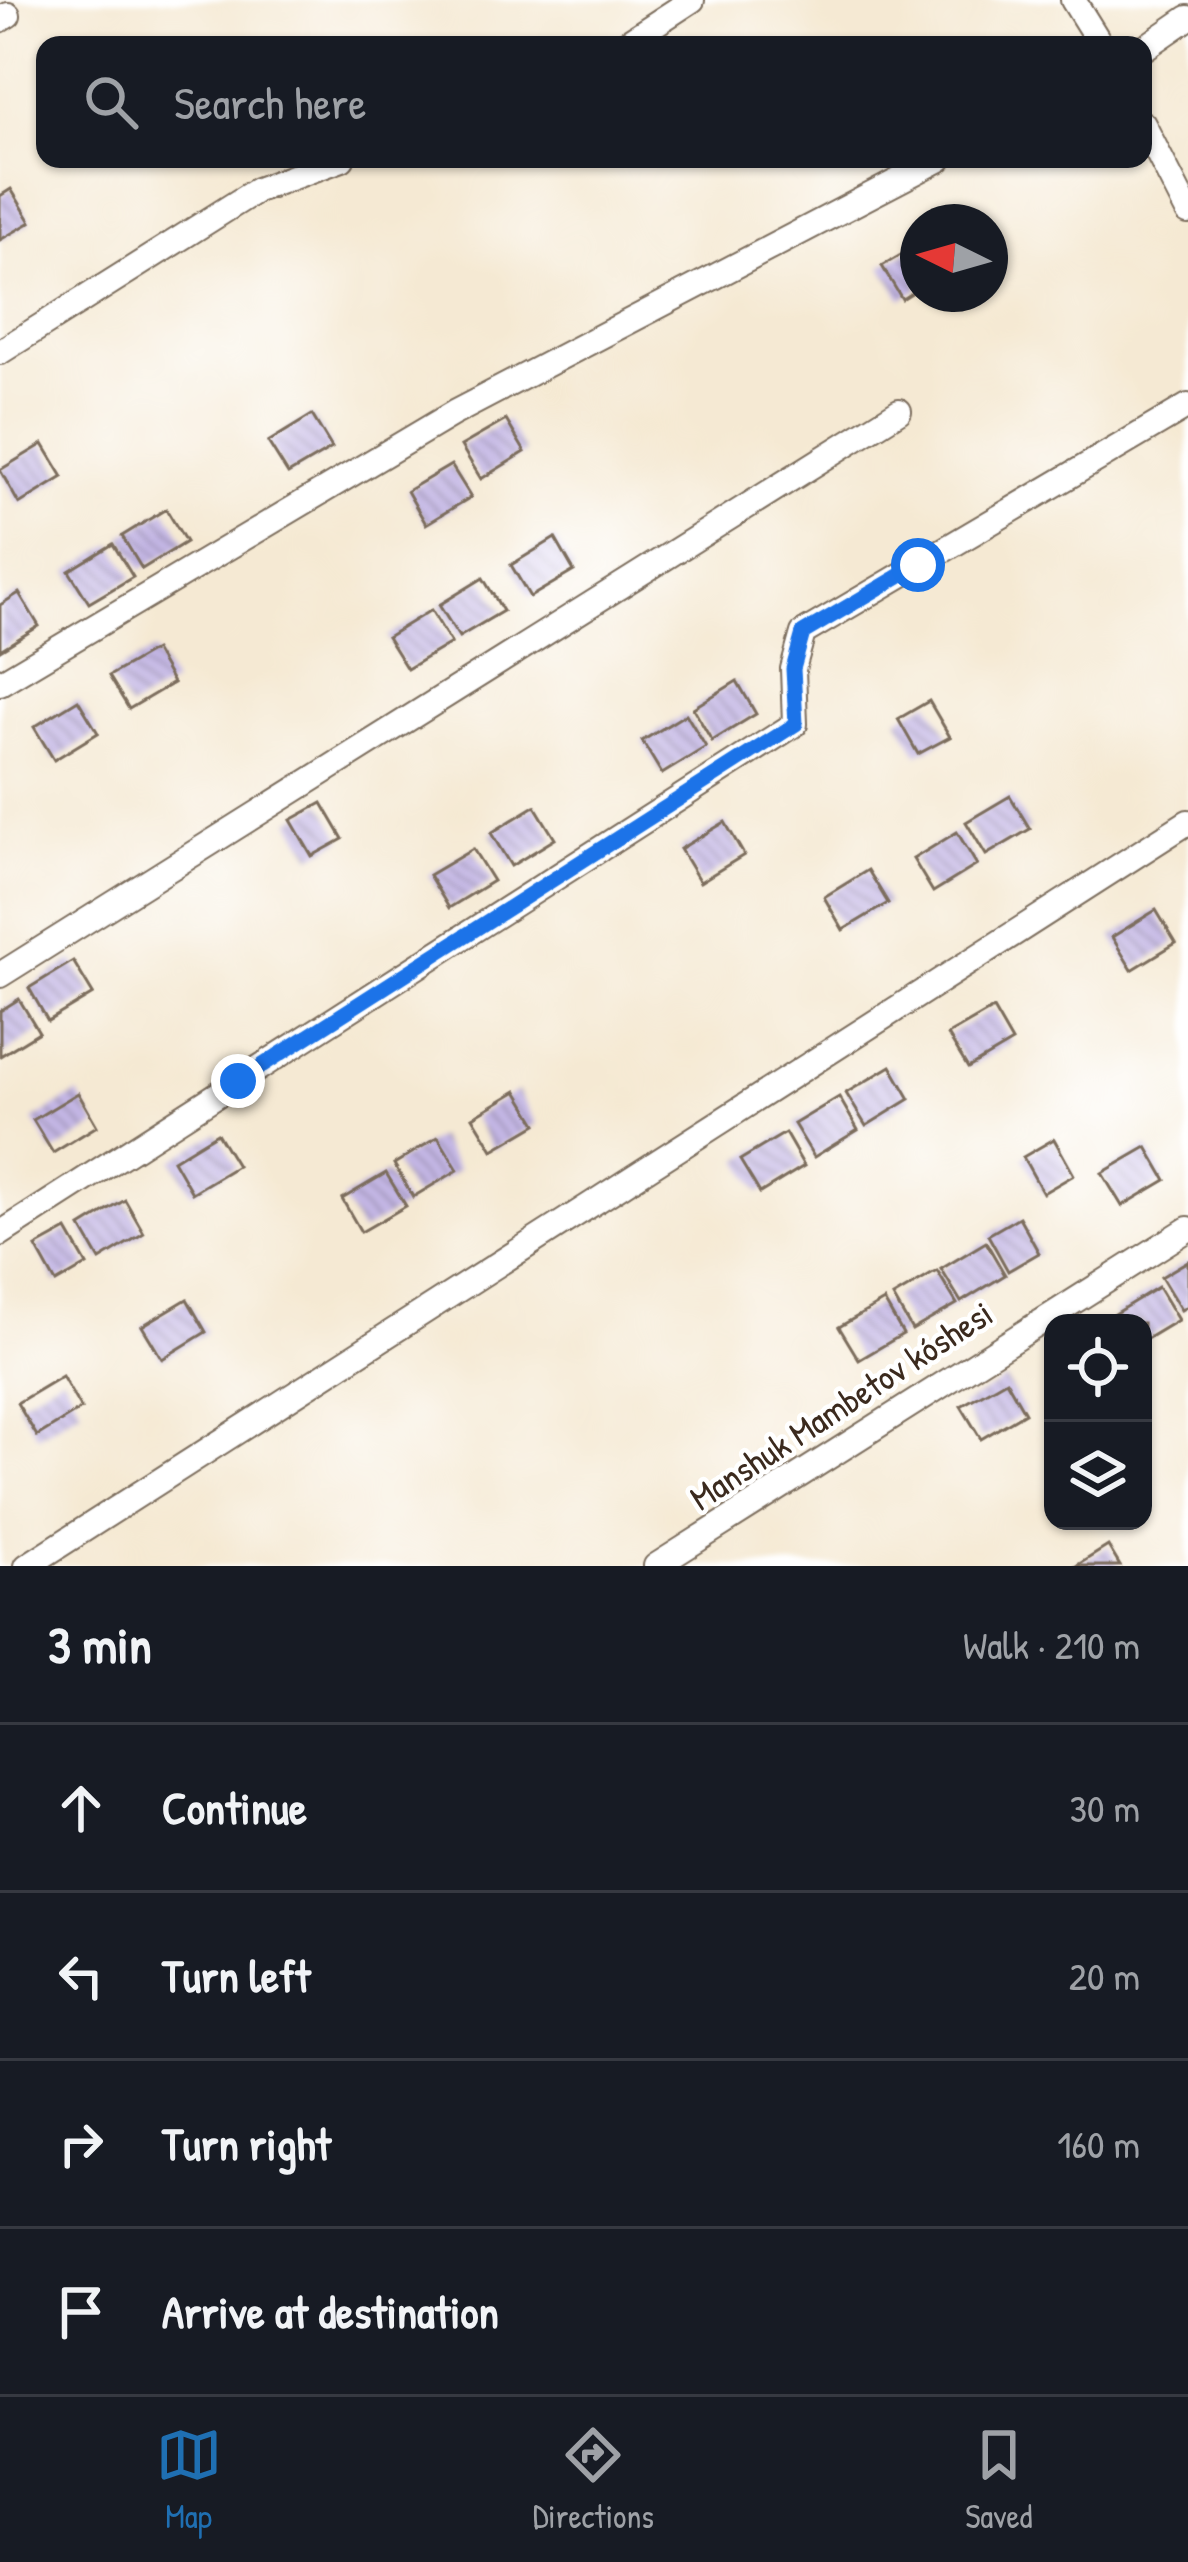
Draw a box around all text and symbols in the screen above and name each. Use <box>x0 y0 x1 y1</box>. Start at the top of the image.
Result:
search box <box>36 36 1152 168</box>
icon: search <box>78 69 144 135</box>
text: Search here <box>174 72 366 133</box>
north arrow <box>900 204 1008 312</box>
route start <box>891 538 945 592</box>
route end <box>211 1054 265 1108</box>
street label: Manshuk Mambetov kóshesi <box>680 1288 1002 1521</box>
map controls <box>1044 1314 1152 1530</box>
button: locate <box>1044 1314 1152 1422</box>
button: layers <box>1044 1422 1152 1530</box>
text: 3 min <box>48 1610 152 1679</box>
text: Walk · 210 m <box>963 1618 1140 1671</box>
icon: ahead <box>48 1775 114 1841</box>
text: Continue <box>162 1777 307 1838</box>
text: 30 m <box>1070 1781 1140 1834</box>
icon: left <box>48 1943 114 2009</box>
text: Turn left <box>162 1945 311 2006</box>
text: 20 m <box>1069 1949 1140 2002</box>
icon: right <box>48 2111 114 2177</box>
text: Turn right <box>162 2113 331 2174</box>
text: 160 m <box>1057 2117 1140 2170</box>
icon: arrive <box>48 2279 114 2345</box>
text: Arrive at destination <box>162 2281 499 2342</box>
tab: Map <box>156 2422 222 2538</box>
tab: Directions <box>533 2422 654 2538</box>
tab: Saved <box>965 2422 1032 2538</box>

